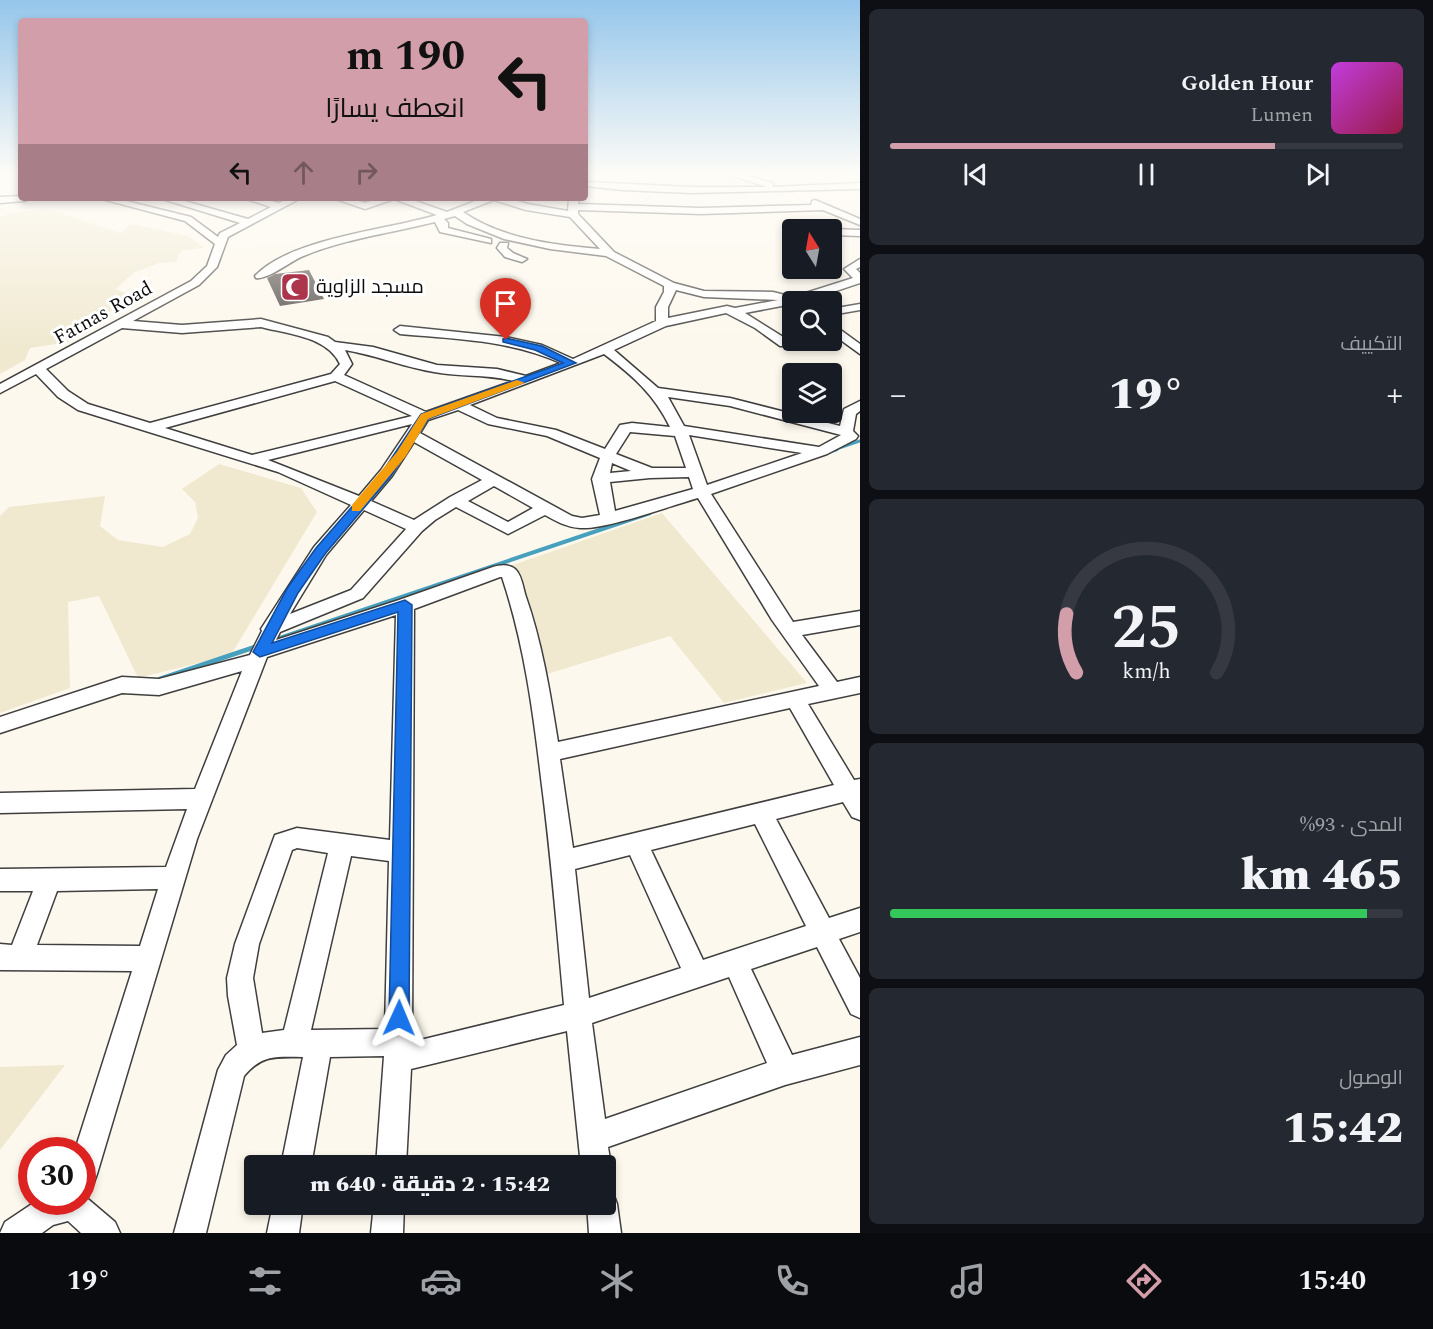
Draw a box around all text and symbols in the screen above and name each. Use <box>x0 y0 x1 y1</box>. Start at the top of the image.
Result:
text: 190 m <box>346 25 465 88</box>
icon: left <box>486 42 564 120</box>
text: Golden Hour <box>1181 67 1313 100</box>
text: انعطف يسارًا <box>325 88 465 130</box>
text: Lumen <box>1251 100 1313 130</box>
icon: left <box>224 156 257 189</box>
icon: ahead <box>287 156 320 189</box>
icon: right <box>350 156 383 189</box>
icon: previous <box>959 158 992 191</box>
icon: pause <box>1130 158 1163 191</box>
icon: next <box>1301 158 1334 191</box>
north arrow <box>782 219 842 279</box>
map controls <box>782 219 842 423</box>
mosque icon: مسجد الزاوية <box>279 271 311 303</box>
place label: مسجد الزاوية <box>316 272 424 302</box>
street label: Fatnas Road <box>48 273 158 353</box>
pin <box>480 278 531 340</box>
icon: arrive <box>489 287 522 320</box>
button: search <box>782 291 842 351</box>
text: التكييف <box>1340 329 1403 359</box>
text: 19° <box>1108 360 1185 429</box>
button: layers <box>782 363 842 423</box>
text: − <box>890 370 907 420</box>
text: + <box>1386 370 1403 420</box>
text: 25 <box>1111 582 1182 677</box>
text: km/h <box>1122 656 1171 689</box>
text: المدى · 93% <box>1300 810 1403 840</box>
text: 465 km <box>1241 841 1403 910</box>
position arrow <box>367 986 431 1050</box>
text: الوصول <box>1339 1063 1403 1093</box>
text: 15:42 <box>1282 1094 1403 1163</box>
speed limit sign: 30 <box>18 1137 96 1215</box>
text: 15:42 · 2 دقيقة · 640 m <box>310 1168 550 1201</box>
text: 19° <box>67 1260 111 1302</box>
icon: filters <box>244 1260 286 1302</box>
icon: car <box>420 1260 462 1302</box>
icon: climate <box>596 1260 638 1302</box>
icon: phone <box>771 1260 813 1302</box>
icon: music <box>947 1260 989 1302</box>
icon: directions <box>1123 1260 1165 1302</box>
text: 15:40 <box>1298 1260 1366 1302</box>

